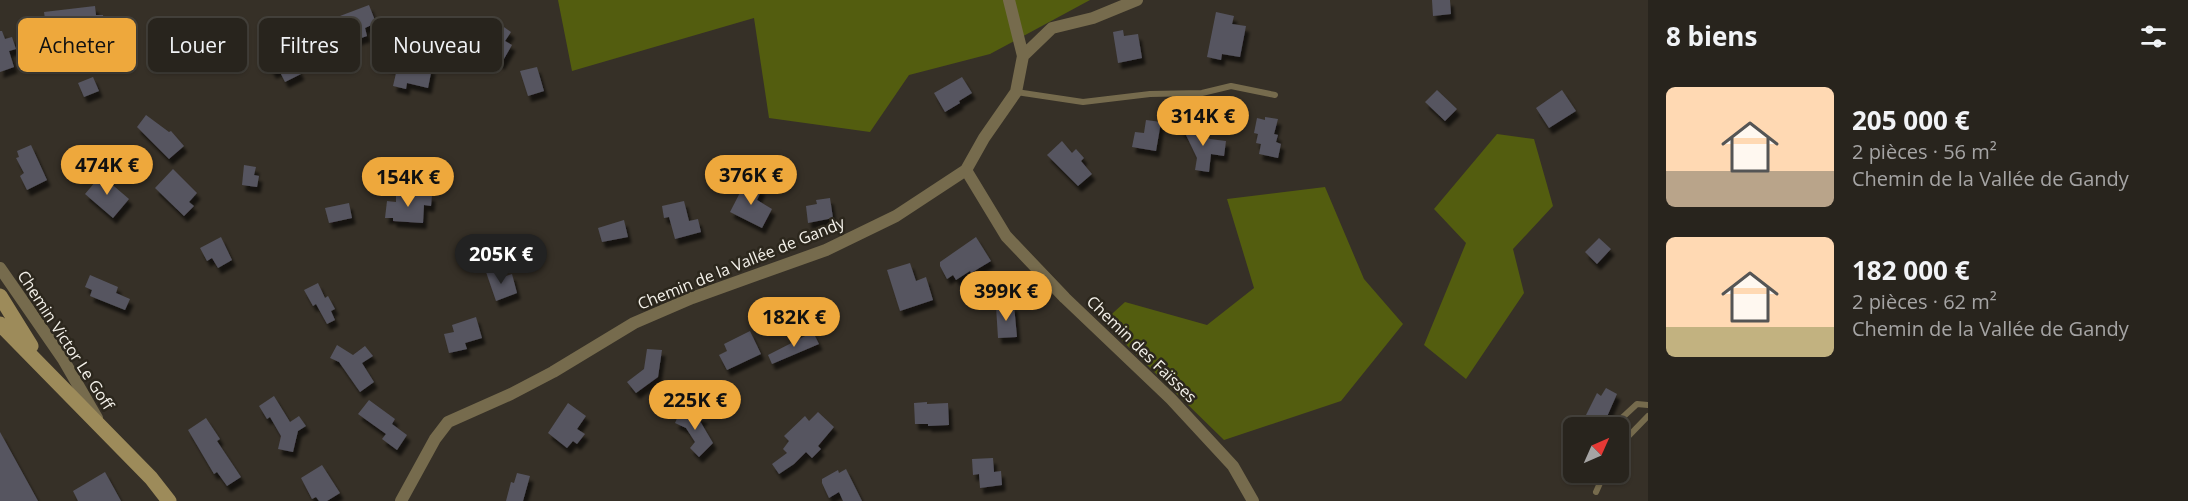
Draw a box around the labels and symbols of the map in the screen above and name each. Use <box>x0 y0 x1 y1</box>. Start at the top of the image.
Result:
pin: 314K € <box>1154 96 1252 147</box>
pin: 474K € <box>58 145 156 196</box>
pin: 376K € <box>702 155 800 206</box>
pin: 154K € <box>359 157 457 208</box>
street label: Chemin de la Vallée de Gandy <box>634 211 849 315</box>
pin: 205K € <box>452 234 550 285</box>
street label: Chemin Victor Le Goff <box>13 266 120 415</box>
pin: 399K € <box>957 271 1055 322</box>
street label: Chemin des Faïsses <box>1082 291 1202 407</box>
pin: 182K € <box>745 297 843 348</box>
pin: 225K € <box>646 380 744 431</box>
north arrow <box>1563 417 1629 483</box>

